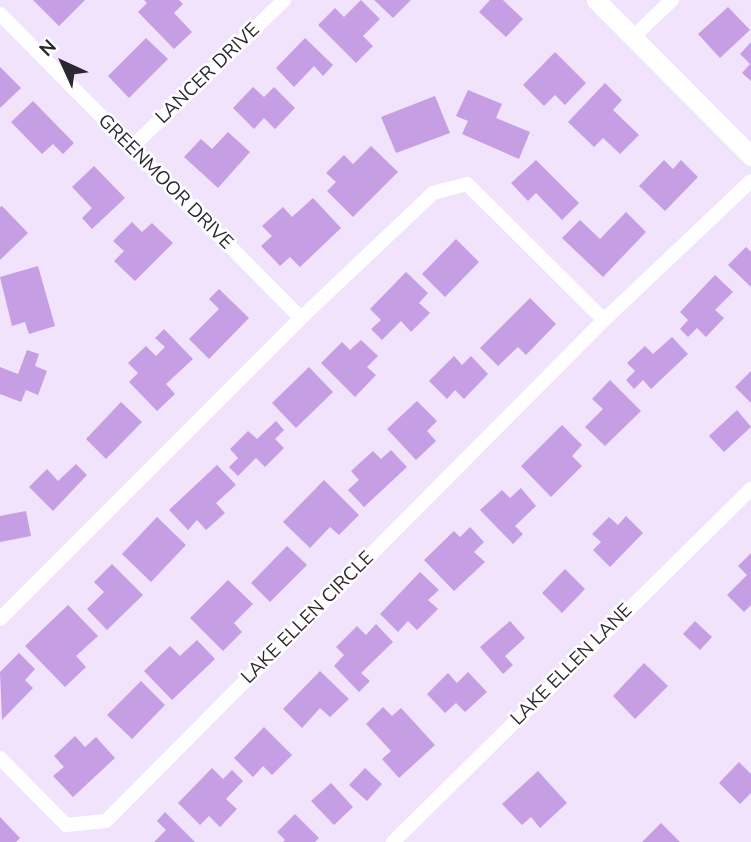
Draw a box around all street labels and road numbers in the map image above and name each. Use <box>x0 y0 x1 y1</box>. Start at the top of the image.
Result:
street label: LANCER DRIVE <box>151 19 265 129</box>
street label: GREENMOOR DRIVE <box>93 110 237 254</box>
street label: LAKE ELLEN CIRCLE <box>237 547 379 689</box>
street label: LAKE ELLEN LANE <box>507 600 637 730</box>

